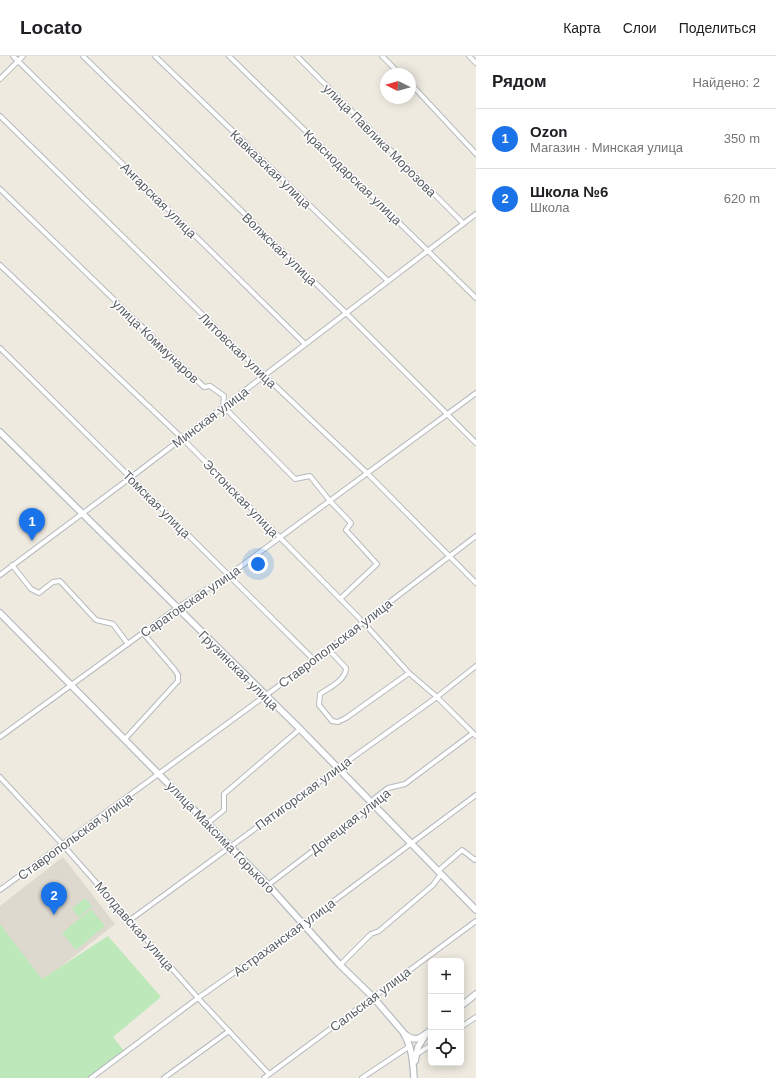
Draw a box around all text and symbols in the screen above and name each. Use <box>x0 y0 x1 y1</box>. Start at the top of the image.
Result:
text: Locato <box>20 17 82 38</box>
text: Карта <box>563 20 601 36</box>
text: Слои <box>623 20 657 36</box>
text: Поделиться <box>679 20 756 36</box>
north arrow <box>380 68 416 104</box>
text: Рядом <box>492 72 547 91</box>
text: Найдено: 2 <box>692 75 760 90</box>
street label: улица Павлика Морозова <box>320 81 440 201</box>
text: Ozon <box>530 123 568 140</box>
street label: Кавказская улица <box>227 127 315 212</box>
street label: Краснодарская улица <box>300 127 405 229</box>
text: 1 <box>501 131 509 146</box>
text: 350 m <box>724 131 760 146</box>
text: Магазин · Минская улица <box>530 140 683 155</box>
street label: Ангарская улица <box>118 159 200 242</box>
text: Школа №6 <box>530 183 608 200</box>
text: 2 <box>501 191 509 206</box>
text: 620 m <box>724 191 760 206</box>
text: Школа <box>530 200 570 215</box>
street label: Волжская улица <box>239 210 321 289</box>
street label: улица Коммунаров <box>109 296 202 387</box>
street label: Литовская улица <box>196 310 280 392</box>
street label: Минская улица <box>169 383 252 451</box>
street label: Эстонская улица <box>200 456 282 541</box>
street label: Томская улица <box>120 468 194 542</box>
pin: 1 <box>19 508 45 541</box>
your location <box>248 554 268 574</box>
street label: Саратовская улица <box>138 562 244 640</box>
street label: Ставропольская улица <box>276 595 396 691</box>
street label: Грузинская улица <box>196 627 282 714</box>
street label: Пятигорская улица <box>253 753 355 833</box>
street label: улица Максима Горького <box>163 779 278 896</box>
street label: Донецкая улица <box>307 785 394 857</box>
street label: Ставропольская улица <box>15 789 136 883</box>
street label: Молдавская улица <box>92 879 178 975</box>
pin: 2 <box>41 882 67 915</box>
street label: Астраханская улица <box>230 895 339 979</box>
map controls <box>428 958 464 1066</box>
button: + <box>428 958 464 994</box>
street label: Сальская улица <box>327 964 414 1035</box>
button: − <box>428 994 464 1030</box>
button: locate <box>428 1030 464 1066</box>

